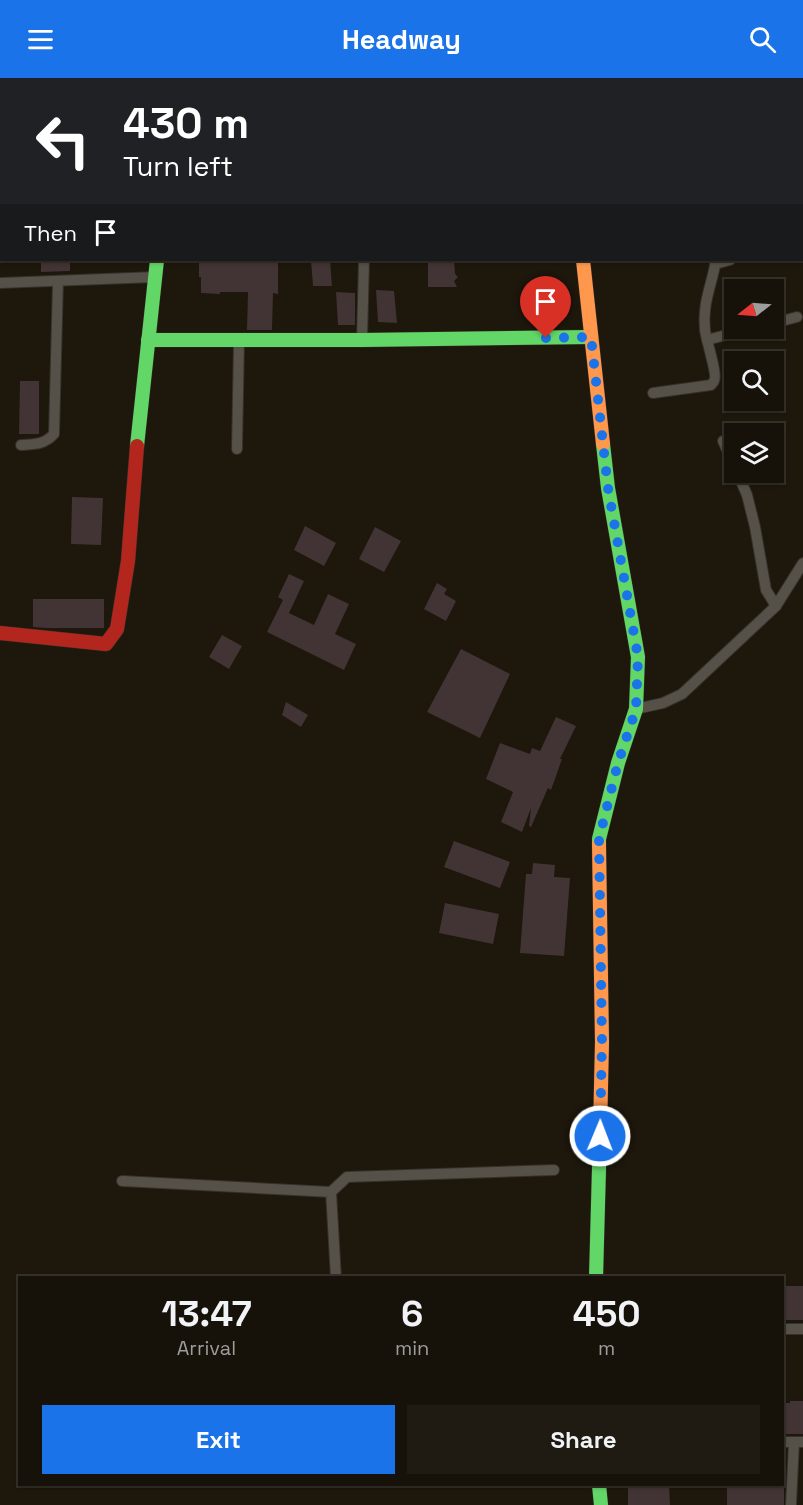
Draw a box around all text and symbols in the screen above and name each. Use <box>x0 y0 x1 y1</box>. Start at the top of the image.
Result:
text: Headway <box>342 22 461 57</box>
icon: menu <box>24 23 57 56</box>
icon: search <box>746 23 779 56</box>
text: 430 m <box>123 97 249 150</box>
icon: left <box>24 102 102 180</box>
text: Turn left <box>123 149 233 184</box>
icon: arrive <box>89 216 122 249</box>
text: Then <box>24 219 77 247</box>
pin <box>520 276 571 338</box>
north arrow <box>724 279 784 339</box>
map controls <box>724 279 784 483</box>
icon: arrive <box>529 285 562 318</box>
button: search <box>724 351 784 411</box>
button: layers <box>724 423 784 483</box>
position arrow <box>568 1104 632 1168</box>
text: 13:47 <box>161 1291 252 1337</box>
text: 6 <box>401 1291 423 1337</box>
text: 450 <box>573 1291 641 1337</box>
text: Arrival <box>177 1335 236 1361</box>
text: min <box>395 1335 429 1361</box>
text: m <box>598 1335 615 1361</box>
button: Exit <box>42 1405 395 1474</box>
button: Share <box>407 1405 760 1474</box>

